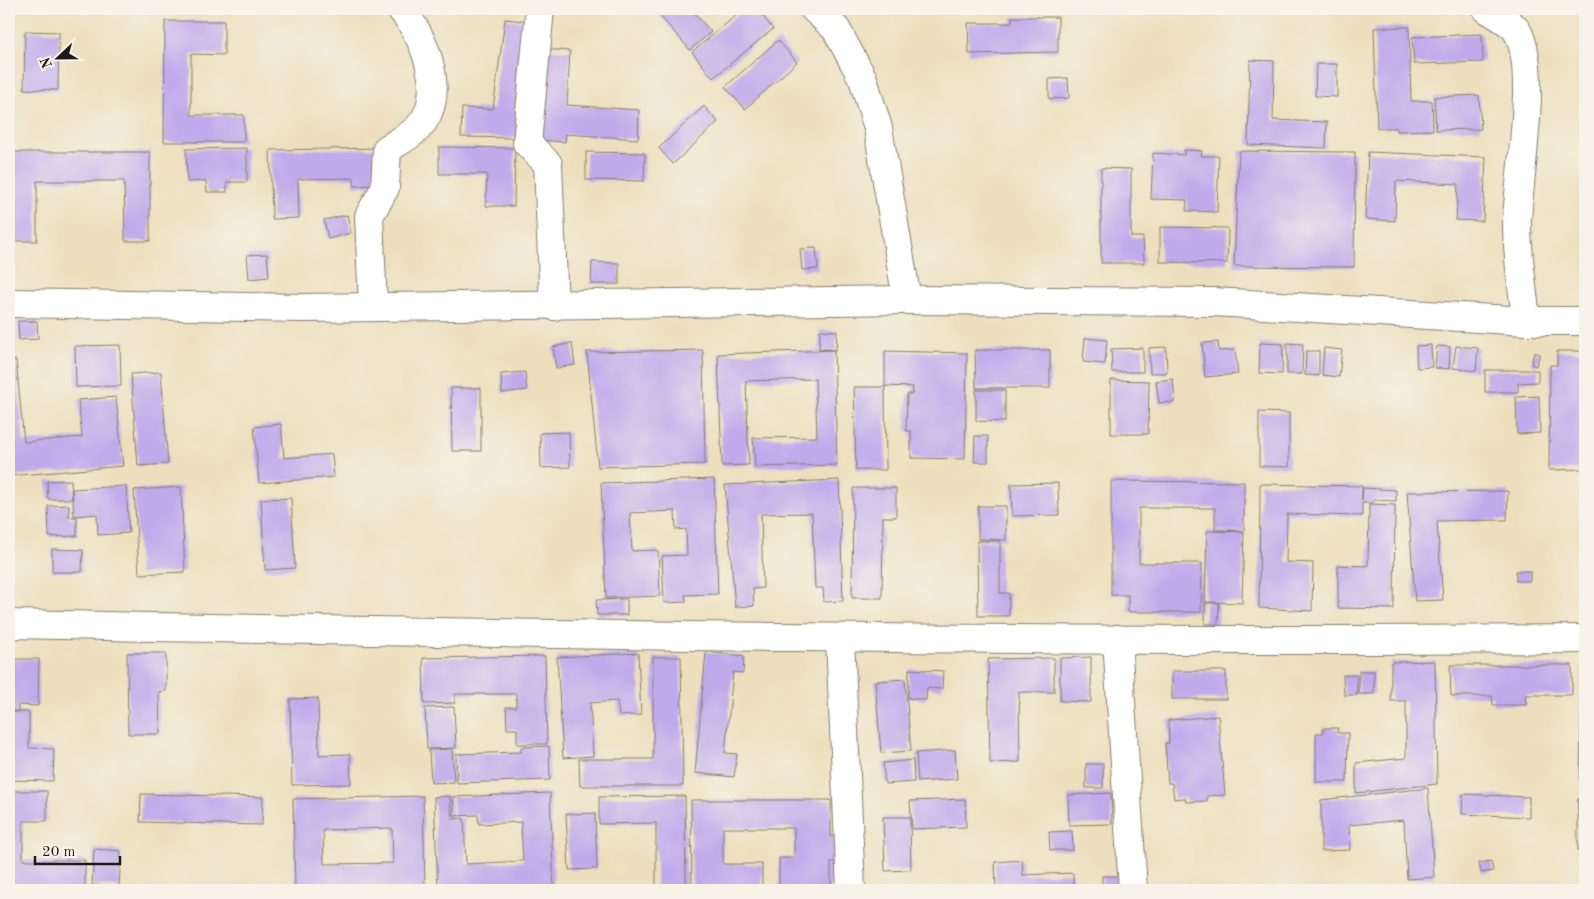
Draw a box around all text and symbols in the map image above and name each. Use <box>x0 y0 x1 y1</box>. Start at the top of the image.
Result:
north arrow <box>32 32 82 82</box>
text: N <box>38 55 55 70</box>
scale bar <box>35 834 120 866</box>
text: 20 m <box>42 845 76 860</box>

